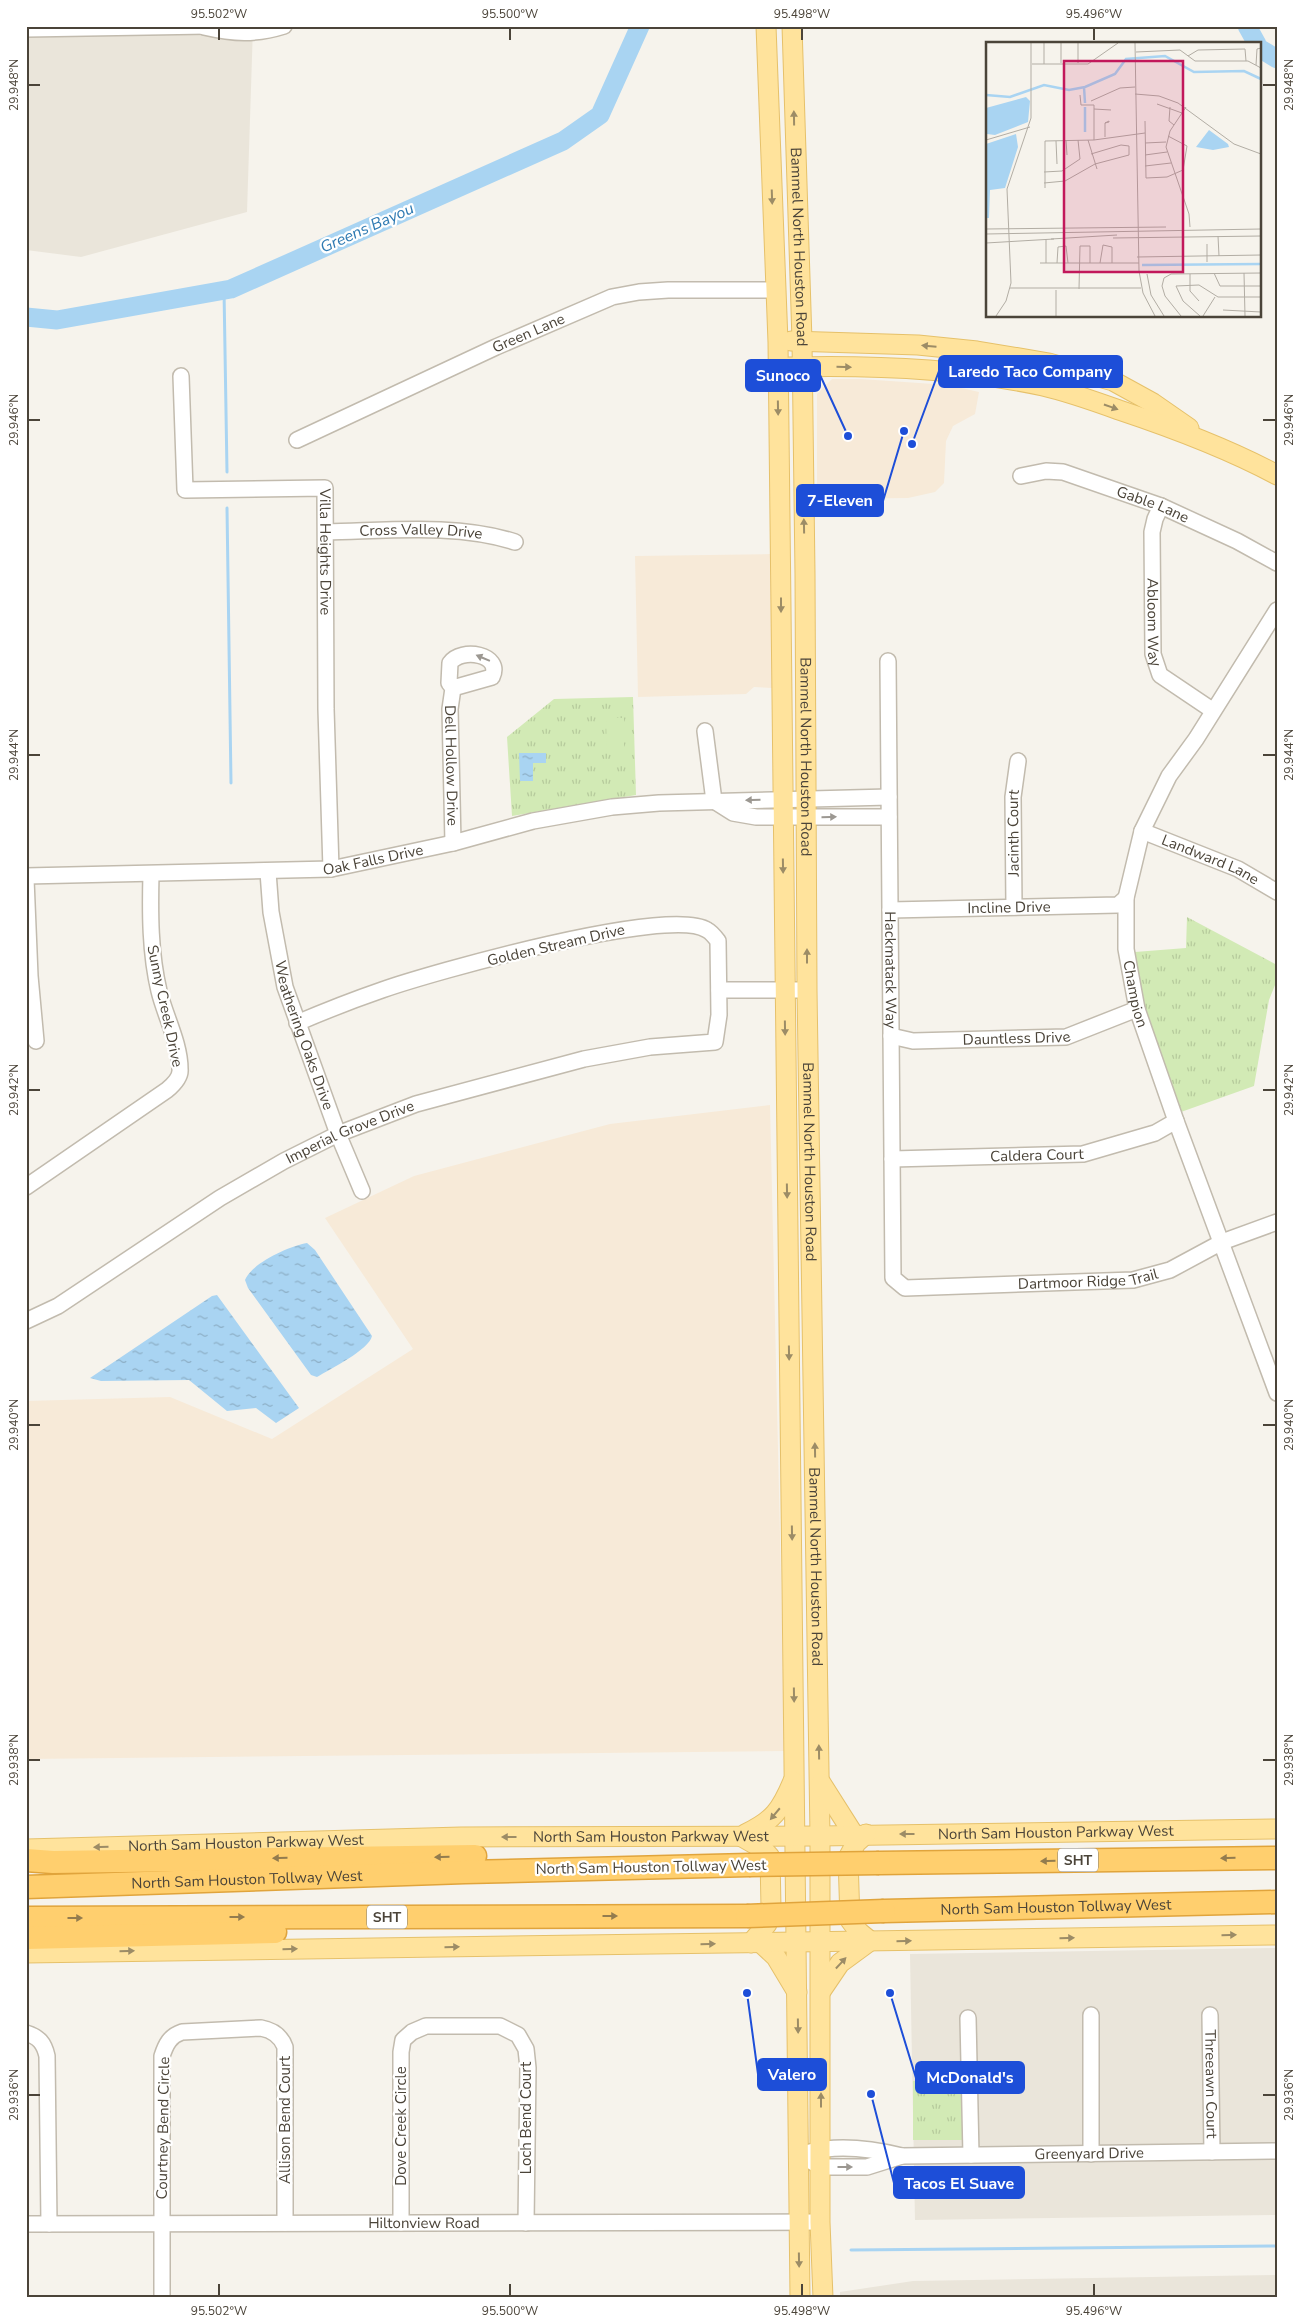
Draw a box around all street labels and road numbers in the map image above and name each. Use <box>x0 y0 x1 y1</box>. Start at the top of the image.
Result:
street label: Bammel North Houston Road <box>786 147 812 347</box>
street label: Green Lane <box>489 309 568 357</box>
street label: Gable Lane <box>1114 481 1192 528</box>
street label: Villa Heights Drive <box>315 488 336 615</box>
street label: Cross Valley Drive <box>359 519 484 544</box>
street label: Abloom Way <box>1142 578 1167 669</box>
street label: Bammel North Houston Road <box>795 657 816 856</box>
street label: Dell Hollow Drive <box>440 705 463 826</box>
street label: Jacinth Court <box>1003 788 1024 878</box>
street label: Landward Lane <box>1159 830 1263 889</box>
street label: Oak Falls Drive <box>323 840 425 879</box>
street label: Incline Drive <box>967 896 1051 918</box>
street label: Hackmatack Way <box>880 911 901 1029</box>
street label: Golden Stream Drive <box>485 919 627 971</box>
street label: Sunny Creek Drive <box>142 943 188 1069</box>
street label: Champion <box>1118 958 1153 1030</box>
street label: Weathering Oaks Drive <box>270 959 339 1113</box>
street label: Dauntless Drive <box>962 1026 1074 1050</box>
street label: Bammel North Houston Road <box>798 1062 821 1262</box>
street label: Imperial Grove Drive <box>282 1096 417 1169</box>
street label: Caldera Court <box>990 1144 1085 1166</box>
street label: Dartmoor Ridge Trail <box>1017 1264 1161 1294</box>
street label: Bammel North Houston Road <box>804 1467 827 1666</box>
street label: North Sam Houston Parkway West <box>938 1821 1175 1844</box>
street label: North Sam Houston Parkway West <box>533 1826 769 1847</box>
street label: North Sam Houston Parkway West <box>128 1830 365 1856</box>
road number: SHT <box>1058 1848 1098 1872</box>
street label: North Sam Houston Tollway West <box>535 1855 767 1879</box>
street label: North Sam Houston Tollway West <box>131 1865 363 1893</box>
street label: North Sam Houston Tollway West <box>940 1894 1172 1920</box>
road number: SHT <box>367 1905 407 1928</box>
street label: Threeawn Court <box>1200 2029 1222 2139</box>
street label: Allison Bend Court <box>275 2055 295 2184</box>
street label: Courtney Bend Circle <box>152 2056 174 2200</box>
street label: Loch Bend Court <box>516 2061 536 2174</box>
street label: Dove Creek Circle <box>391 2066 411 2186</box>
street label: Greenyard Drive <box>1034 2143 1144 2164</box>
street label: Hiltonview Road <box>368 2213 480 2233</box>

